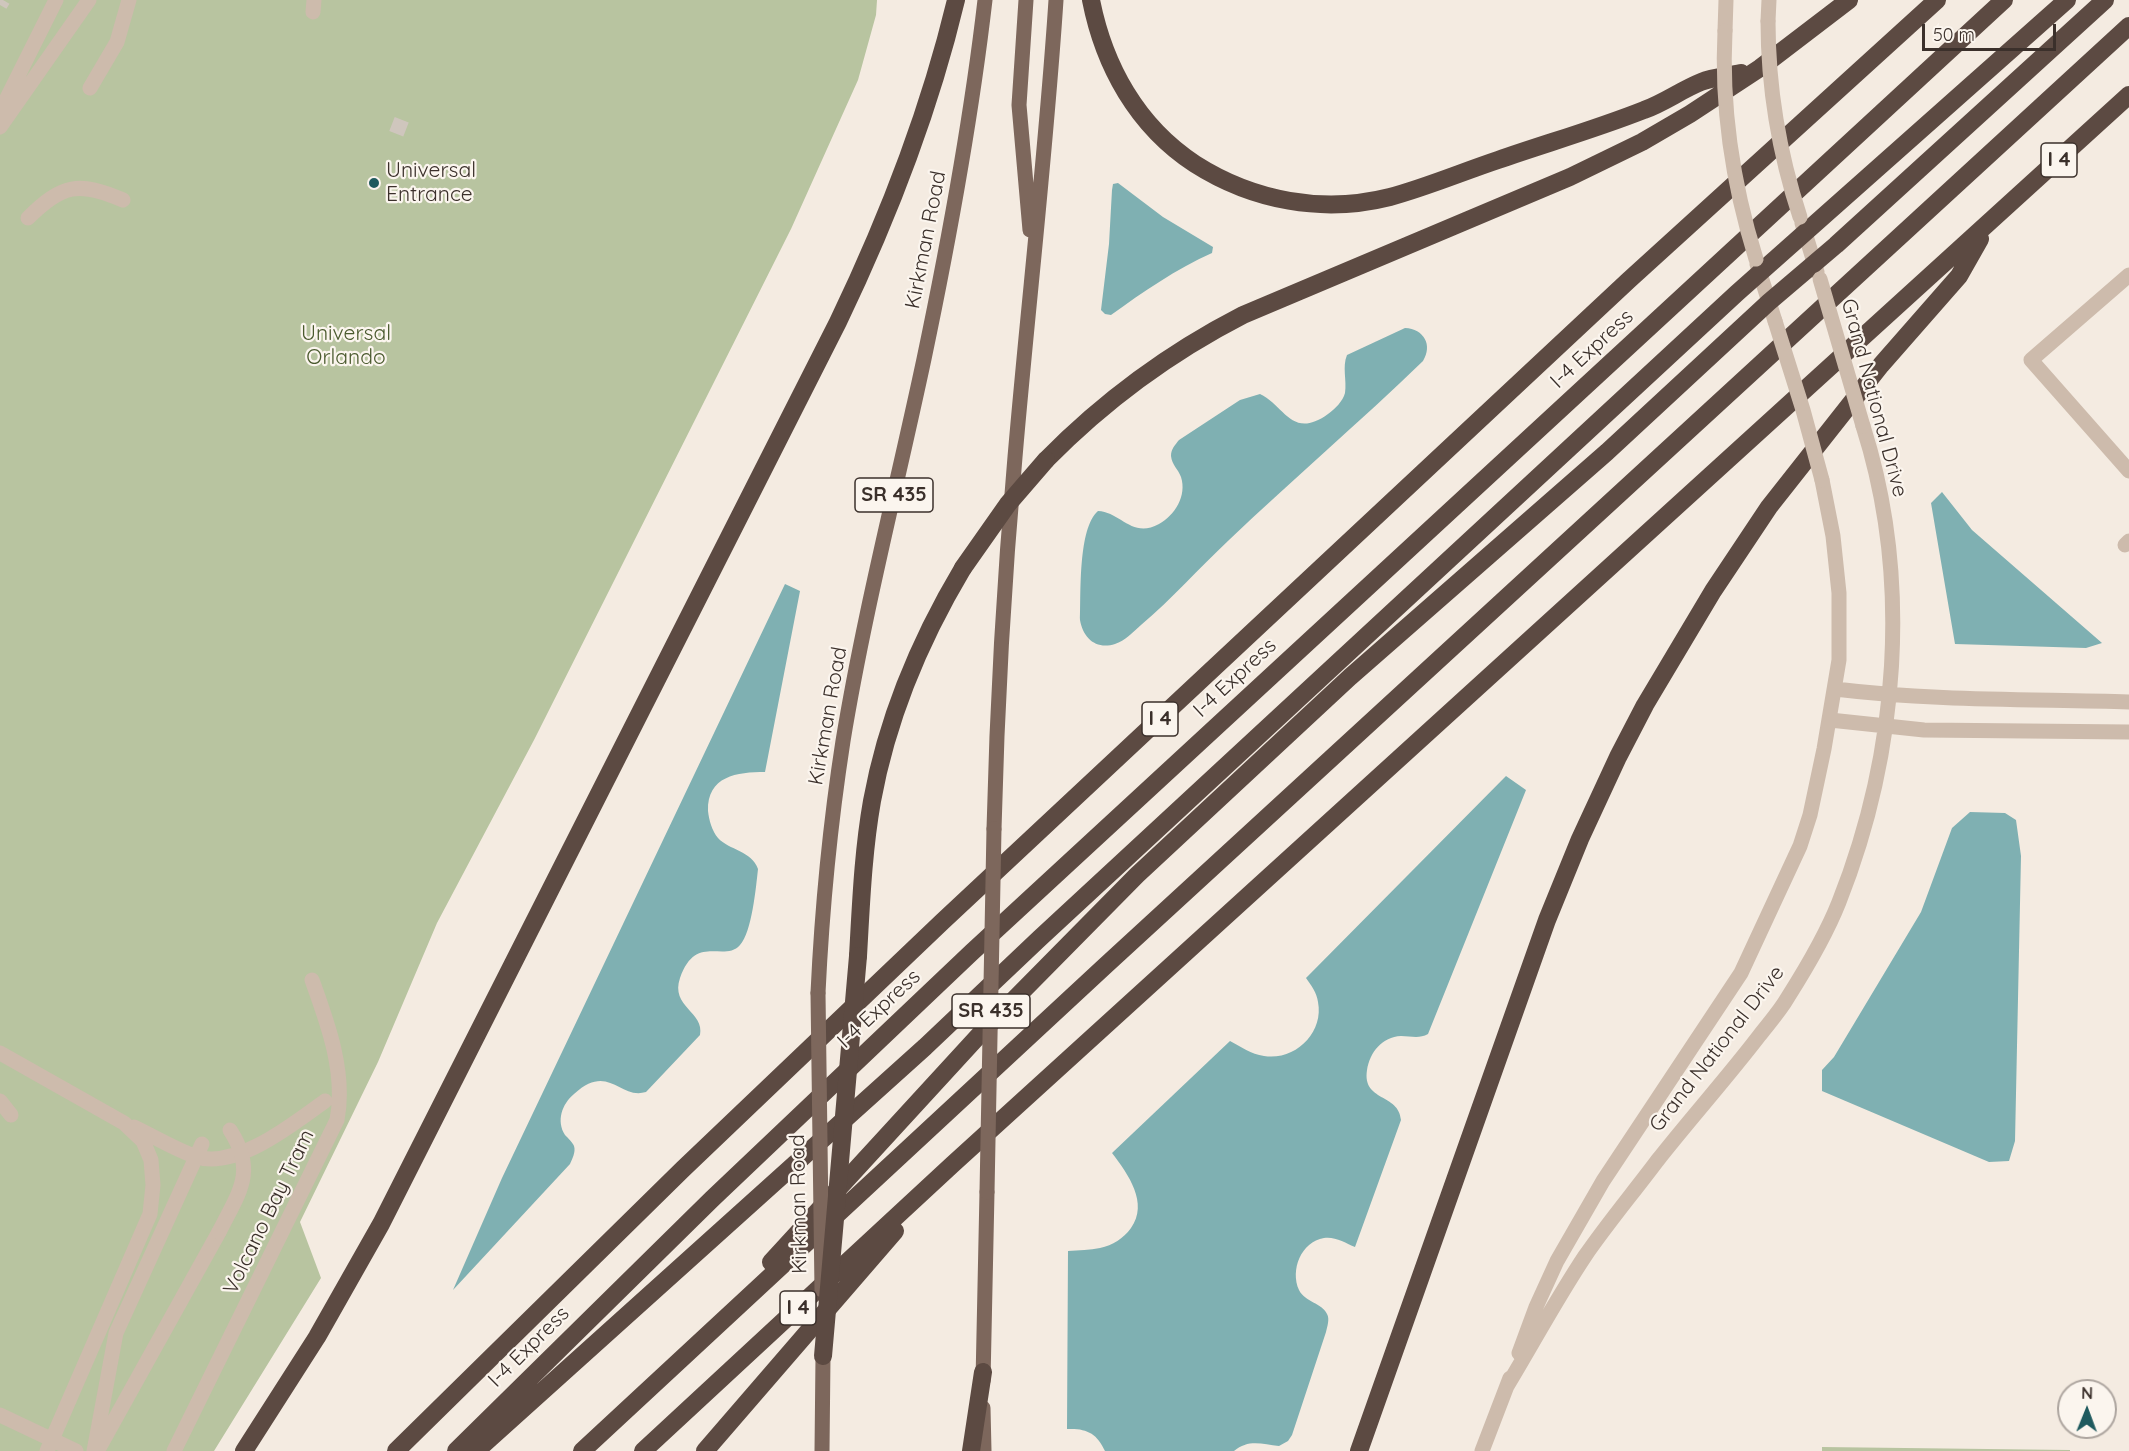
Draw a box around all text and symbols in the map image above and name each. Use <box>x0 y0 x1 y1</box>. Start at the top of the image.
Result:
scale bar <box>1925 12 2058 50</box>
text: 50 m <box>1933 23 1975 46</box>
road number: I 4 <box>2041 143 2077 177</box>
place label: Universal Entrance <box>386 158 476 208</box>
street label: Kirkman Road <box>900 169 952 311</box>
marker: Universal Entrance <box>367 176 381 190</box>
street label: Grand National Drive <box>1835 296 1913 500</box>
street label: I-4 Express <box>1545 304 1639 394</box>
park label: Universal Orlando <box>301 321 391 371</box>
road number: SR 435 <box>855 478 933 512</box>
street label: I-4 Express <box>1188 633 1282 723</box>
street label: Kirkman Road <box>803 645 853 787</box>
road number: I 4 <box>1142 702 1178 736</box>
street label: Grand National Drive <box>1644 961 1790 1137</box>
street label: I-4 Express <box>832 964 926 1054</box>
road number: SR 435 <box>952 994 1030 1028</box>
street label: Volcano Bay Tram <box>218 1126 320 1298</box>
street label: Kirkman Road <box>785 1134 813 1274</box>
road number: I 4 <box>780 1291 816 1325</box>
street label: I-4 Express <box>483 1301 575 1393</box>
north arrow <box>2057 1379 2117 1439</box>
text: N <box>2081 1383 2093 1403</box>

